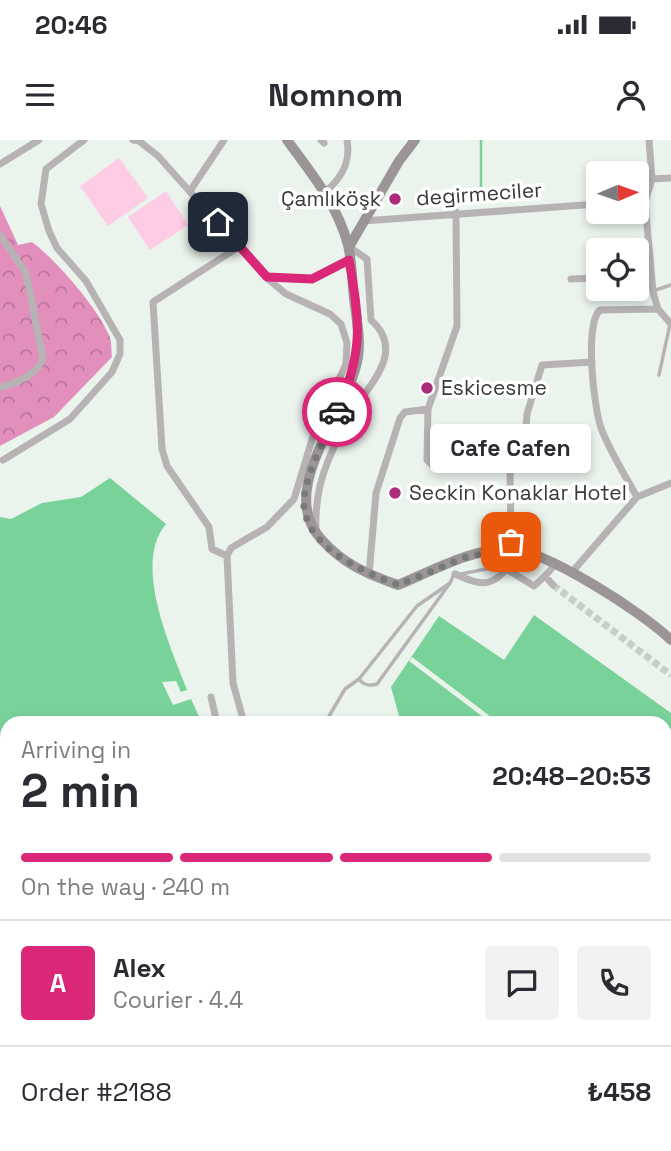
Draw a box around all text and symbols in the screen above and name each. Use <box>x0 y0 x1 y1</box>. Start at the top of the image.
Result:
text: 20:46 <box>35 8 108 42</box>
text: Nomnom <box>268 75 403 115</box>
icon: menu <box>21 76 59 114</box>
icon: person <box>612 76 650 114</box>
north arrow <box>586 161 649 224</box>
map controls <box>586 161 649 301</box>
street label: degirmeciler <box>415 176 543 211</box>
place label: Çamlıköşk <box>281 185 381 212</box>
marker: Çamlıköşk <box>387 191 403 207</box>
pin <box>188 192 248 252</box>
icon: home <box>199 203 237 241</box>
button: locate <box>586 238 649 301</box>
place label: Eskicesme <box>441 374 547 401</box>
courier <box>302 377 372 447</box>
marker: Eskicesme <box>419 380 435 396</box>
icon: car <box>318 393 356 431</box>
callout: Cafe Cafen <box>430 423 592 472</box>
text: Cafe Cafen <box>450 433 571 463</box>
place label: Seckin Konaklar Hotel <box>409 479 627 506</box>
marker: Seckin Konaklar Hotel <box>387 485 403 501</box>
pin <box>481 512 541 572</box>
icon: bag <box>492 523 530 561</box>
text: Arriving in <box>21 735 131 765</box>
text: 20:48–20:53 <box>492 759 651 793</box>
text: 2 min <box>21 762 140 820</box>
text: On the way · 240 m <box>21 872 230 902</box>
button: chat <box>485 946 559 1020</box>
button: phone <box>577 946 651 1020</box>
text: Alex <box>113 951 166 985</box>
text: A <box>50 966 66 1000</box>
text: Courier · 4.4 <box>113 985 243 1015</box>
text: Order #2188 <box>21 1075 172 1109</box>
text: ₺458 <box>587 1075 651 1109</box>

